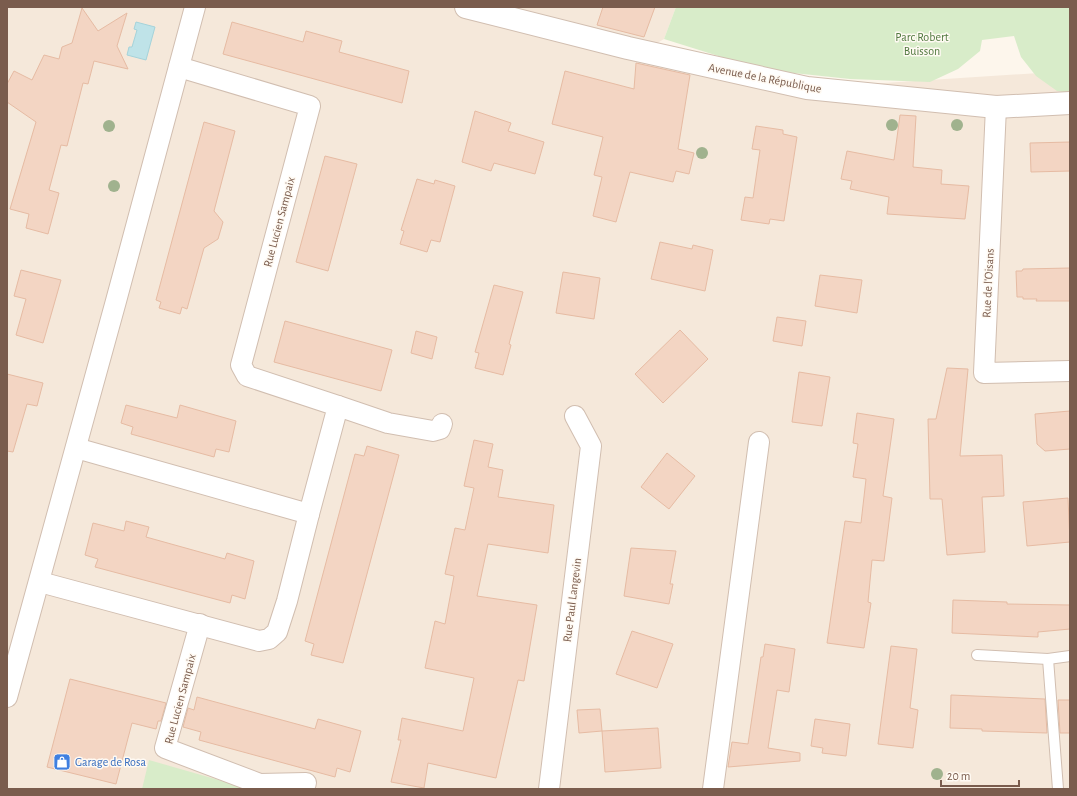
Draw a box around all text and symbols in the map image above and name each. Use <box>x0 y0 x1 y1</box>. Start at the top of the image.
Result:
park label: Parc Robert Buisson <box>895 31 949 57</box>
street label: Avenue de la République <box>707 61 823 95</box>
street label: Rue Lucien Sampaix <box>261 176 297 268</box>
street label: Rue de l'Oisans <box>980 248 996 318</box>
street label: Rue Paul Langevin <box>561 557 583 643</box>
street label: Rue Lucien Sampaix <box>162 653 198 745</box>
shop icon: Garage de Rosa <box>52 752 72 772</box>
place label: Garage de Rosa <box>75 756 146 768</box>
scale bar <box>941 762 1019 788</box>
text: 20 m <box>947 770 970 782</box>

